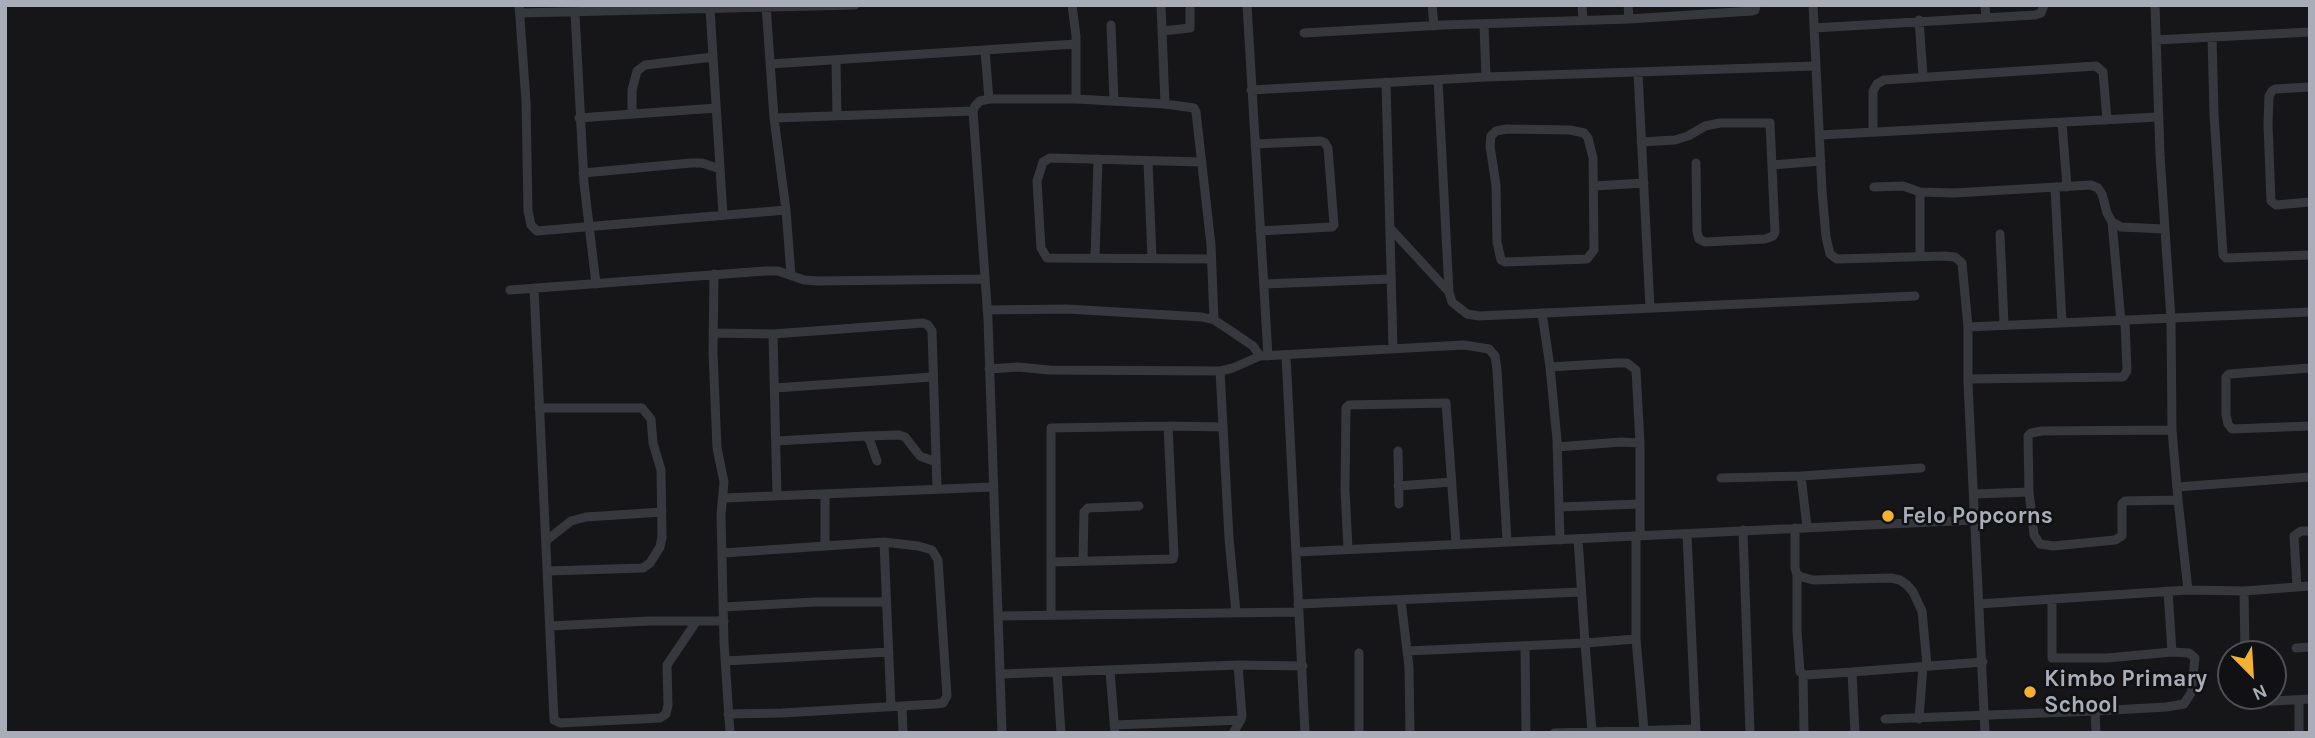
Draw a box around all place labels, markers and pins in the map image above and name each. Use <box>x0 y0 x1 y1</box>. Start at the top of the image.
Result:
place label: Felo Popcorns <box>1902 502 2053 530</box>
marker: Felo Popcorns <box>1880 508 1896 524</box>
place label: Kimbo Primary School <box>2044 665 2207 719</box>
marker: Kimbo Primary School <box>2022 684 2038 700</box>

